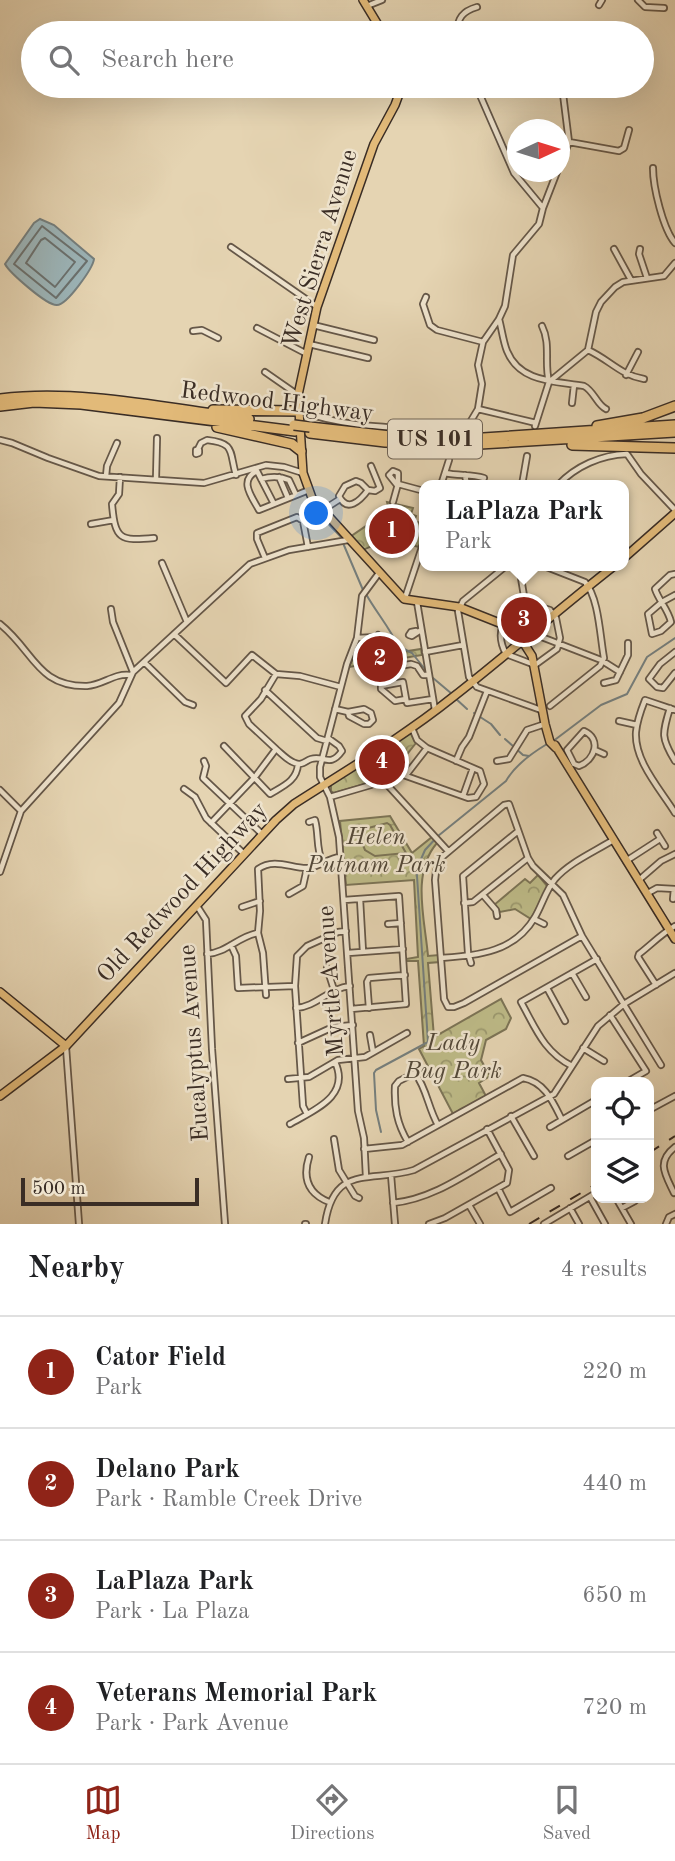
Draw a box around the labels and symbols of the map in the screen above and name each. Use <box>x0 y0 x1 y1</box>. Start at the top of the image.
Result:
north arrow <box>507 119 570 182</box>
street label: West Sierra Avenue <box>279 147 363 351</box>
street label: Redwood Highway <box>179 379 375 427</box>
road number: US 101 <box>388 420 482 458</box>
your location <box>299 496 333 530</box>
pin: 1 <box>369 505 415 557</box>
pin: 3 <box>501 594 547 646</box>
pin: 2 <box>357 633 403 685</box>
pin: 4 <box>359 736 405 788</box>
street label: Old Redwood Highway <box>93 798 273 988</box>
park label: Helen Putnam Park <box>305 826 446 878</box>
street label: Myrtle Avenue <box>315 905 349 1057</box>
street label: Eucalyptus Avenue <box>176 943 214 1143</box>
park label: Lady Bug Park <box>403 1032 502 1084</box>
scale bar <box>21 1175 200 1207</box>

